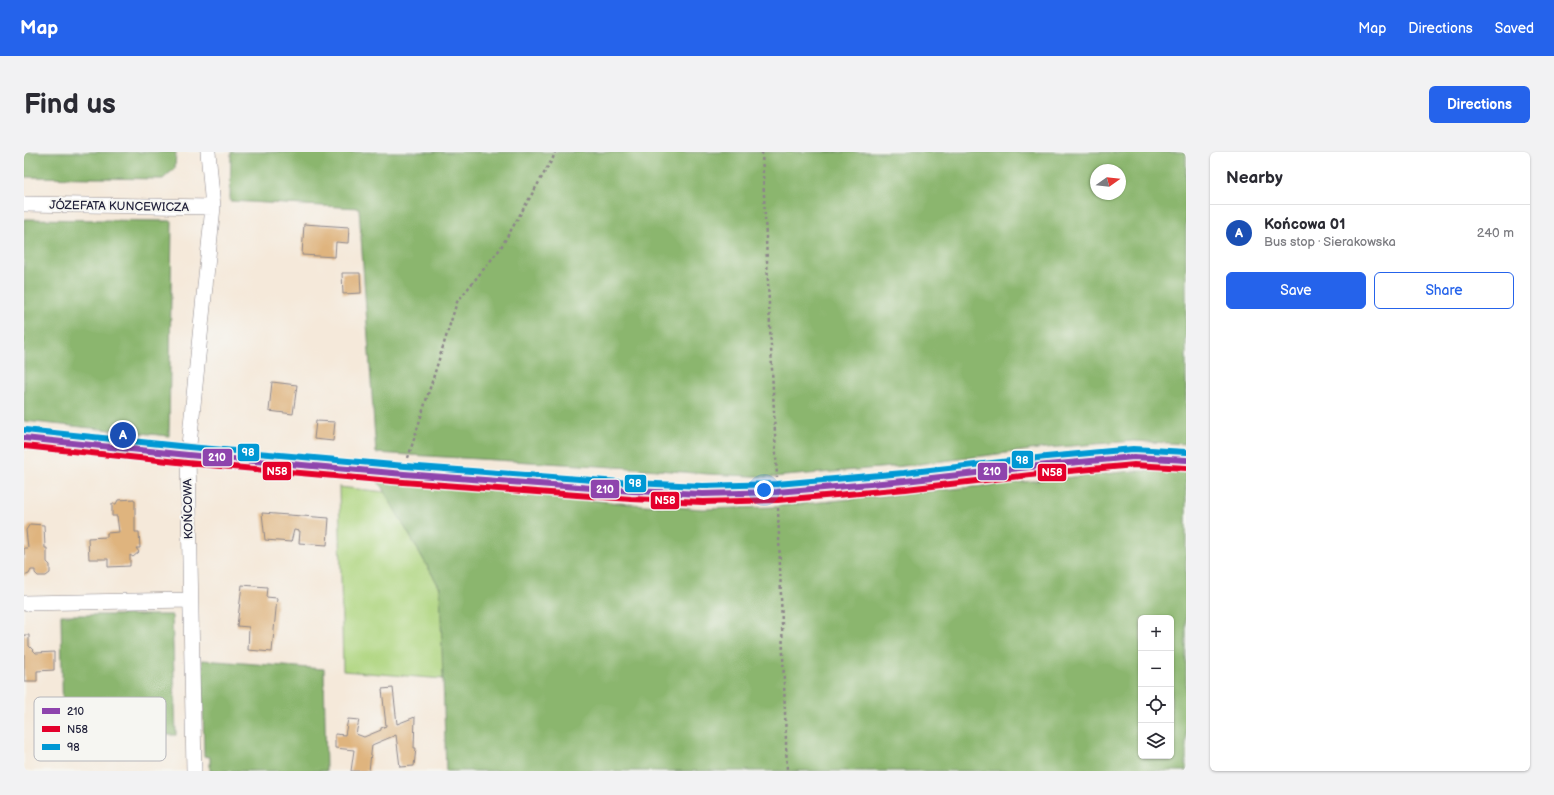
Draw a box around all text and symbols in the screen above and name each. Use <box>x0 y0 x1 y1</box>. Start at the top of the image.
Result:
text: Map <box>20 17 58 40</box>
text: Map <box>1358 20 1386 37</box>
text: Directions <box>1408 20 1473 37</box>
text: Saved <box>1495 20 1534 37</box>
button: Directions <box>1429 86 1530 123</box>
text: Find us <box>24 88 116 121</box>
north arrow <box>1090 164 1126 200</box>
text: Nearby <box>1226 168 1283 188</box>
street label: JÓZEFATA KUNCEWICZA <box>49 196 190 215</box>
text: Końcowa 01 <box>1264 215 1345 234</box>
text: A <box>1235 225 1243 241</box>
text: 240 m <box>1477 225 1514 241</box>
text: Bus stop · Sierakowska <box>1264 234 1396 250</box>
button: Save <box>1226 272 1366 309</box>
button: Share <box>1374 272 1514 309</box>
pin: A <box>110 420 136 450</box>
line badge: 98 <box>237 443 260 462</box>
text: 98 <box>241 446 255 459</box>
line badge: 210 <box>202 448 233 467</box>
line badge: 98 <box>1011 450 1034 469</box>
text: 210 <box>208 451 226 464</box>
text: 98 <box>1015 454 1029 467</box>
line badge: N58 <box>262 461 292 481</box>
line badge: 210 <box>977 462 1008 481</box>
line badge: N58 <box>1037 463 1067 482</box>
text: N58 <box>266 465 288 478</box>
text: 210 <box>983 465 1001 478</box>
text: N58 <box>1041 466 1063 479</box>
line badge: 98 <box>624 474 647 493</box>
text: 98 <box>628 477 642 490</box>
street label: KOŃCOWA <box>178 478 197 539</box>
line badge: 210 <box>590 479 620 499</box>
your location <box>754 480 774 500</box>
text: 210 <box>596 483 614 496</box>
line badge: N58 <box>650 491 680 510</box>
text: N58 <box>654 494 676 507</box>
map controls <box>1138 615 1174 759</box>
button: + <box>1138 615 1174 651</box>
button: − <box>1138 651 1174 687</box>
button: locate <box>1138 687 1174 723</box>
legend <box>34 697 166 761</box>
text: 210 <box>67 705 85 718</box>
text: N58 <box>67 723 88 736</box>
button: layers <box>1138 723 1174 759</box>
text: 98 <box>67 741 80 754</box>

